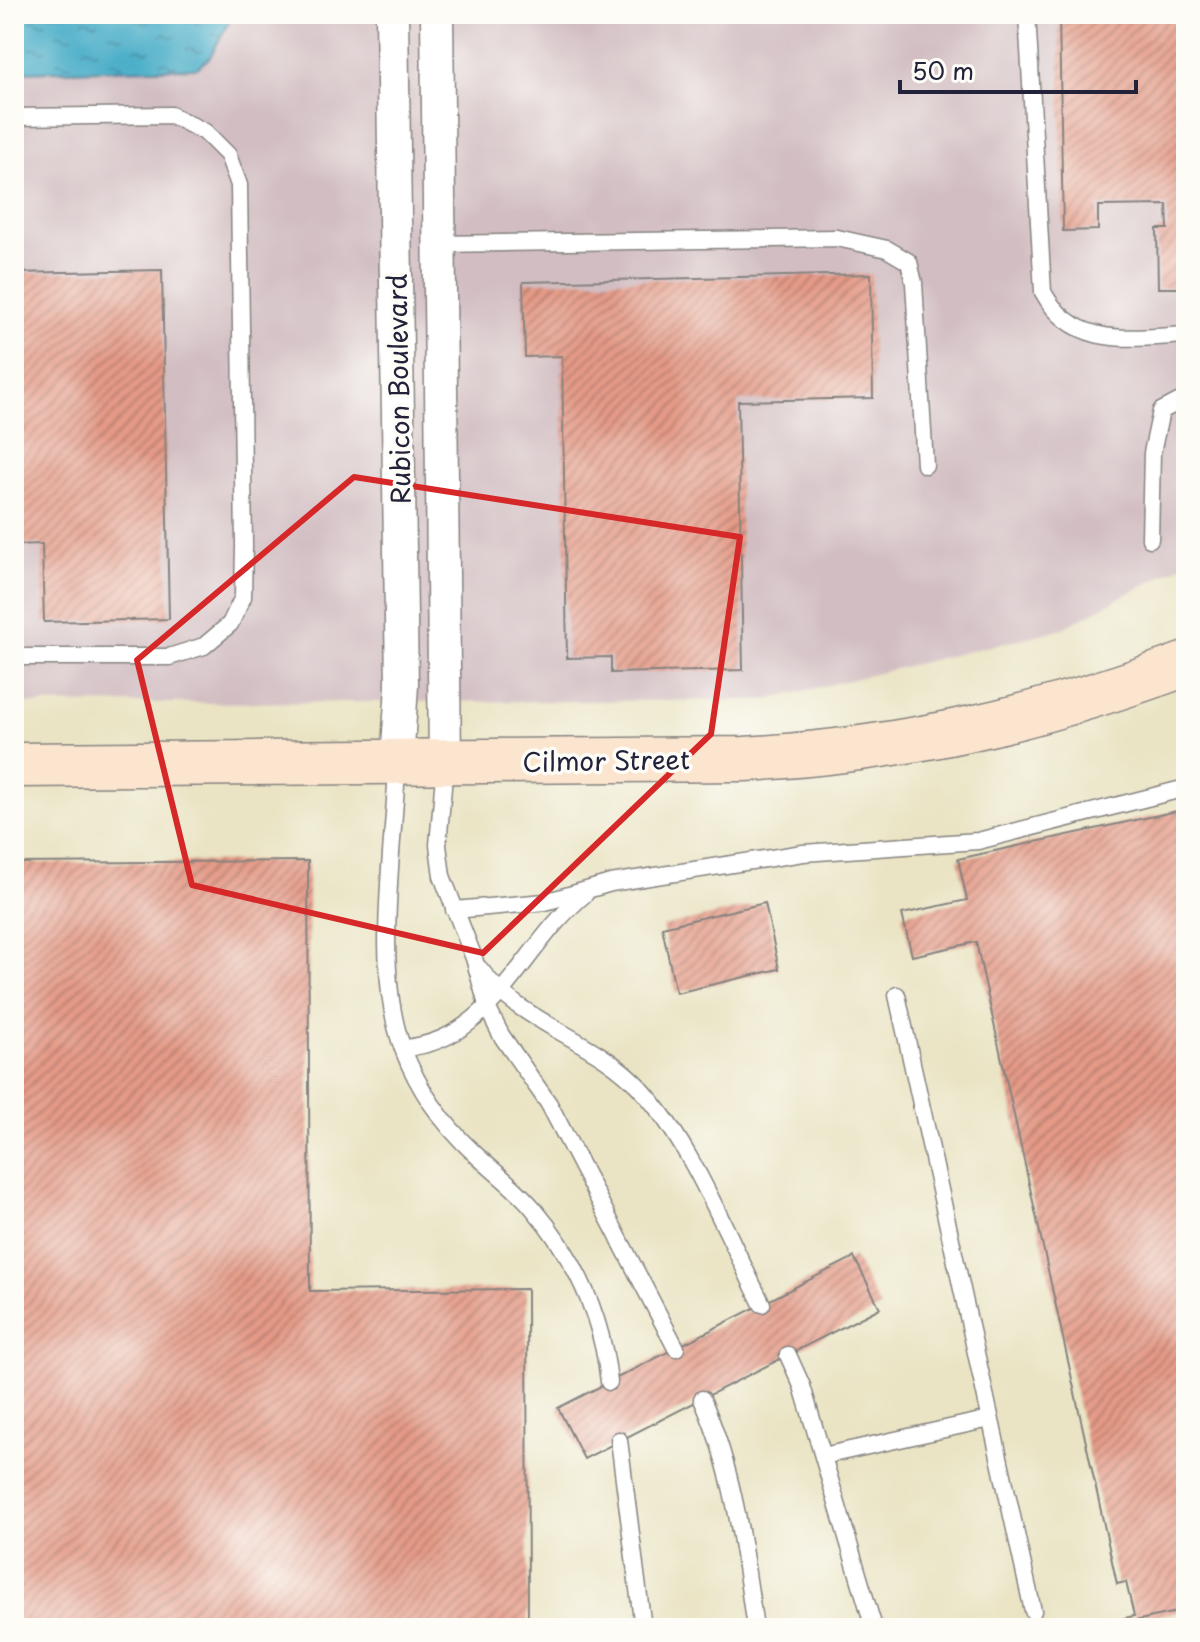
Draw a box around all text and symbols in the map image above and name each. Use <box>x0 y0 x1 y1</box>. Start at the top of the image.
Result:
scale bar <box>900 44 1136 94</box>
text: 50 m <box>912 52 974 88</box>
street label: Rubicon Boulevard <box>376 273 420 505</box>
street label: Cilmor Street <box>522 739 690 781</box>

